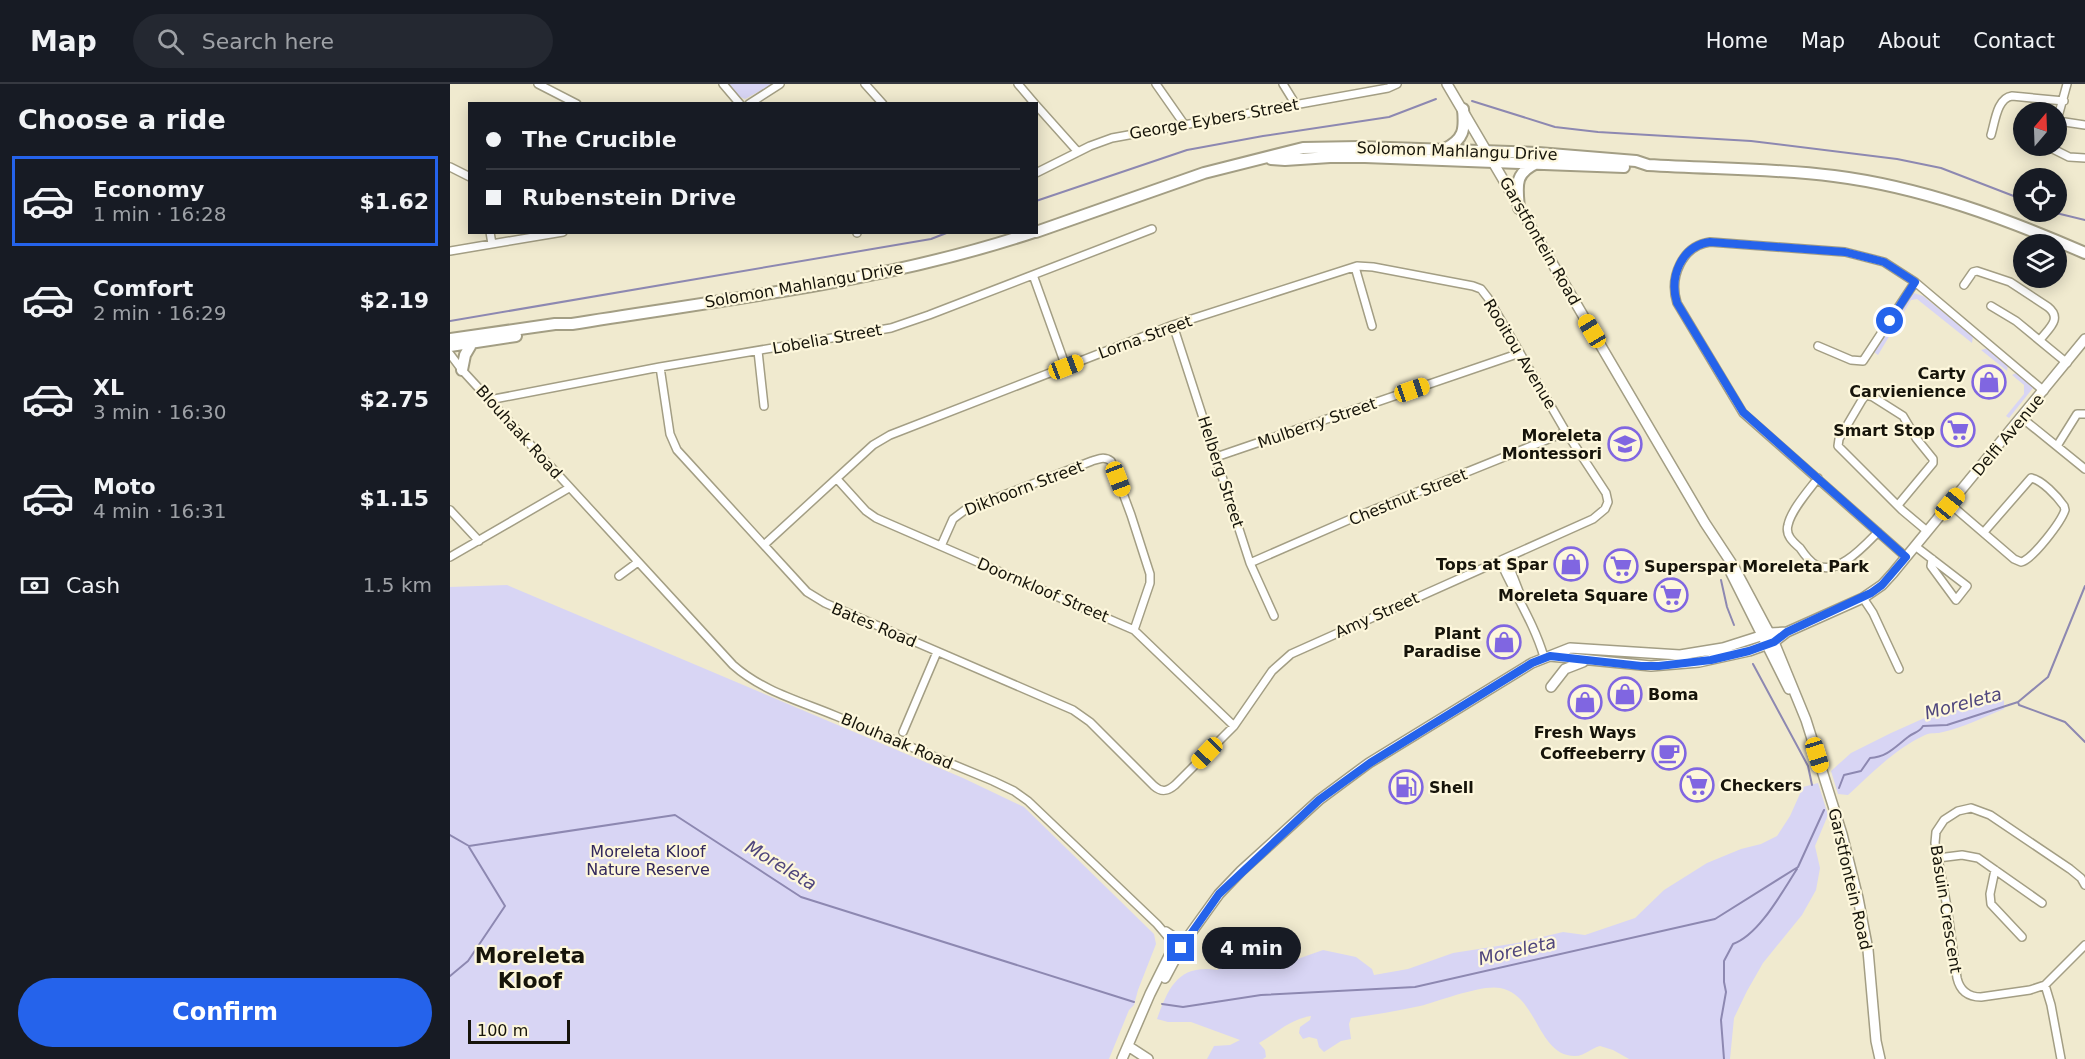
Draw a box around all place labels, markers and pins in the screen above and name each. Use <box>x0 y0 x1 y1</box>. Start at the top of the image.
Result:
place label: Carty Carvienience <box>1849 364 1967 401</box>
shop icon: Carty Carvienience <box>1971 364 2007 400</box>
supermarket icon: Smart Stop <box>1940 412 1976 448</box>
place label: Smart Stop <box>1833 421 1935 440</box>
place label: Moreleta Montessori <box>1502 426 1602 463</box>
school or university icon: Moreleta Montessori <box>1607 426 1643 462</box>
shop icon: Tops at Spar <box>1553 546 1589 582</box>
supermarket icon: Superspar Moreleta Park <box>1603 548 1639 584</box>
place label: Tops at Spar <box>1436 555 1548 574</box>
place label: Superspar Moreleta Park <box>1644 557 1869 576</box>
supermarket icon: Moreleta Square <box>1653 577 1689 613</box>
place label: Moreleta Square <box>1498 586 1648 605</box>
place label: Plant Paradise <box>1403 624 1481 661</box>
shop icon: Plant Paradise <box>1486 624 1522 660</box>
shop icon: Boma <box>1607 676 1643 712</box>
shop icon: Fresh Ways <box>1567 684 1603 720</box>
place label: Boma <box>1648 685 1699 704</box>
place label: Fresh Ways <box>1534 723 1636 742</box>
cafe icon: Coffeeberry <box>1651 735 1687 771</box>
place label: Coffeeberry <box>1540 744 1647 763</box>
supermarket icon: Checkers <box>1679 767 1715 803</box>
fuel station icon: Shell <box>1388 769 1424 805</box>
place label: Checkers <box>1720 776 1802 795</box>
place label: Shell <box>1429 778 1474 797</box>

